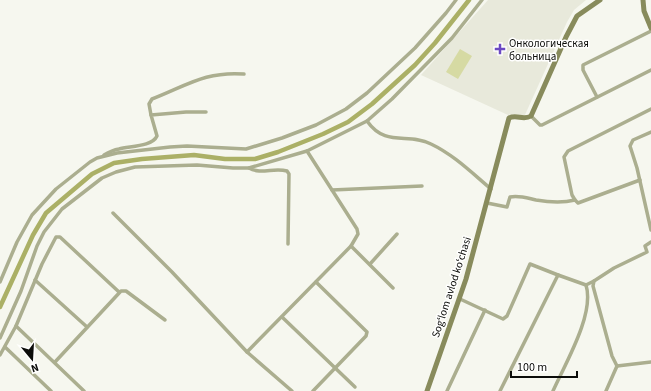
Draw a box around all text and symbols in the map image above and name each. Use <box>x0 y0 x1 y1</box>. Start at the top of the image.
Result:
place label: Онкологическая больница <box>509 36 589 64</box>
marker: Онкологическая больница <box>494 43 506 55</box>
street label: Sogʻlom avlod koʻchasi <box>428 235 475 340</box>
north arrow <box>12 339 52 379</box>
scale bar <box>511 353 577 379</box>
text: 100 m <box>517 359 547 376</box>
text: N <box>29 360 41 376</box>

